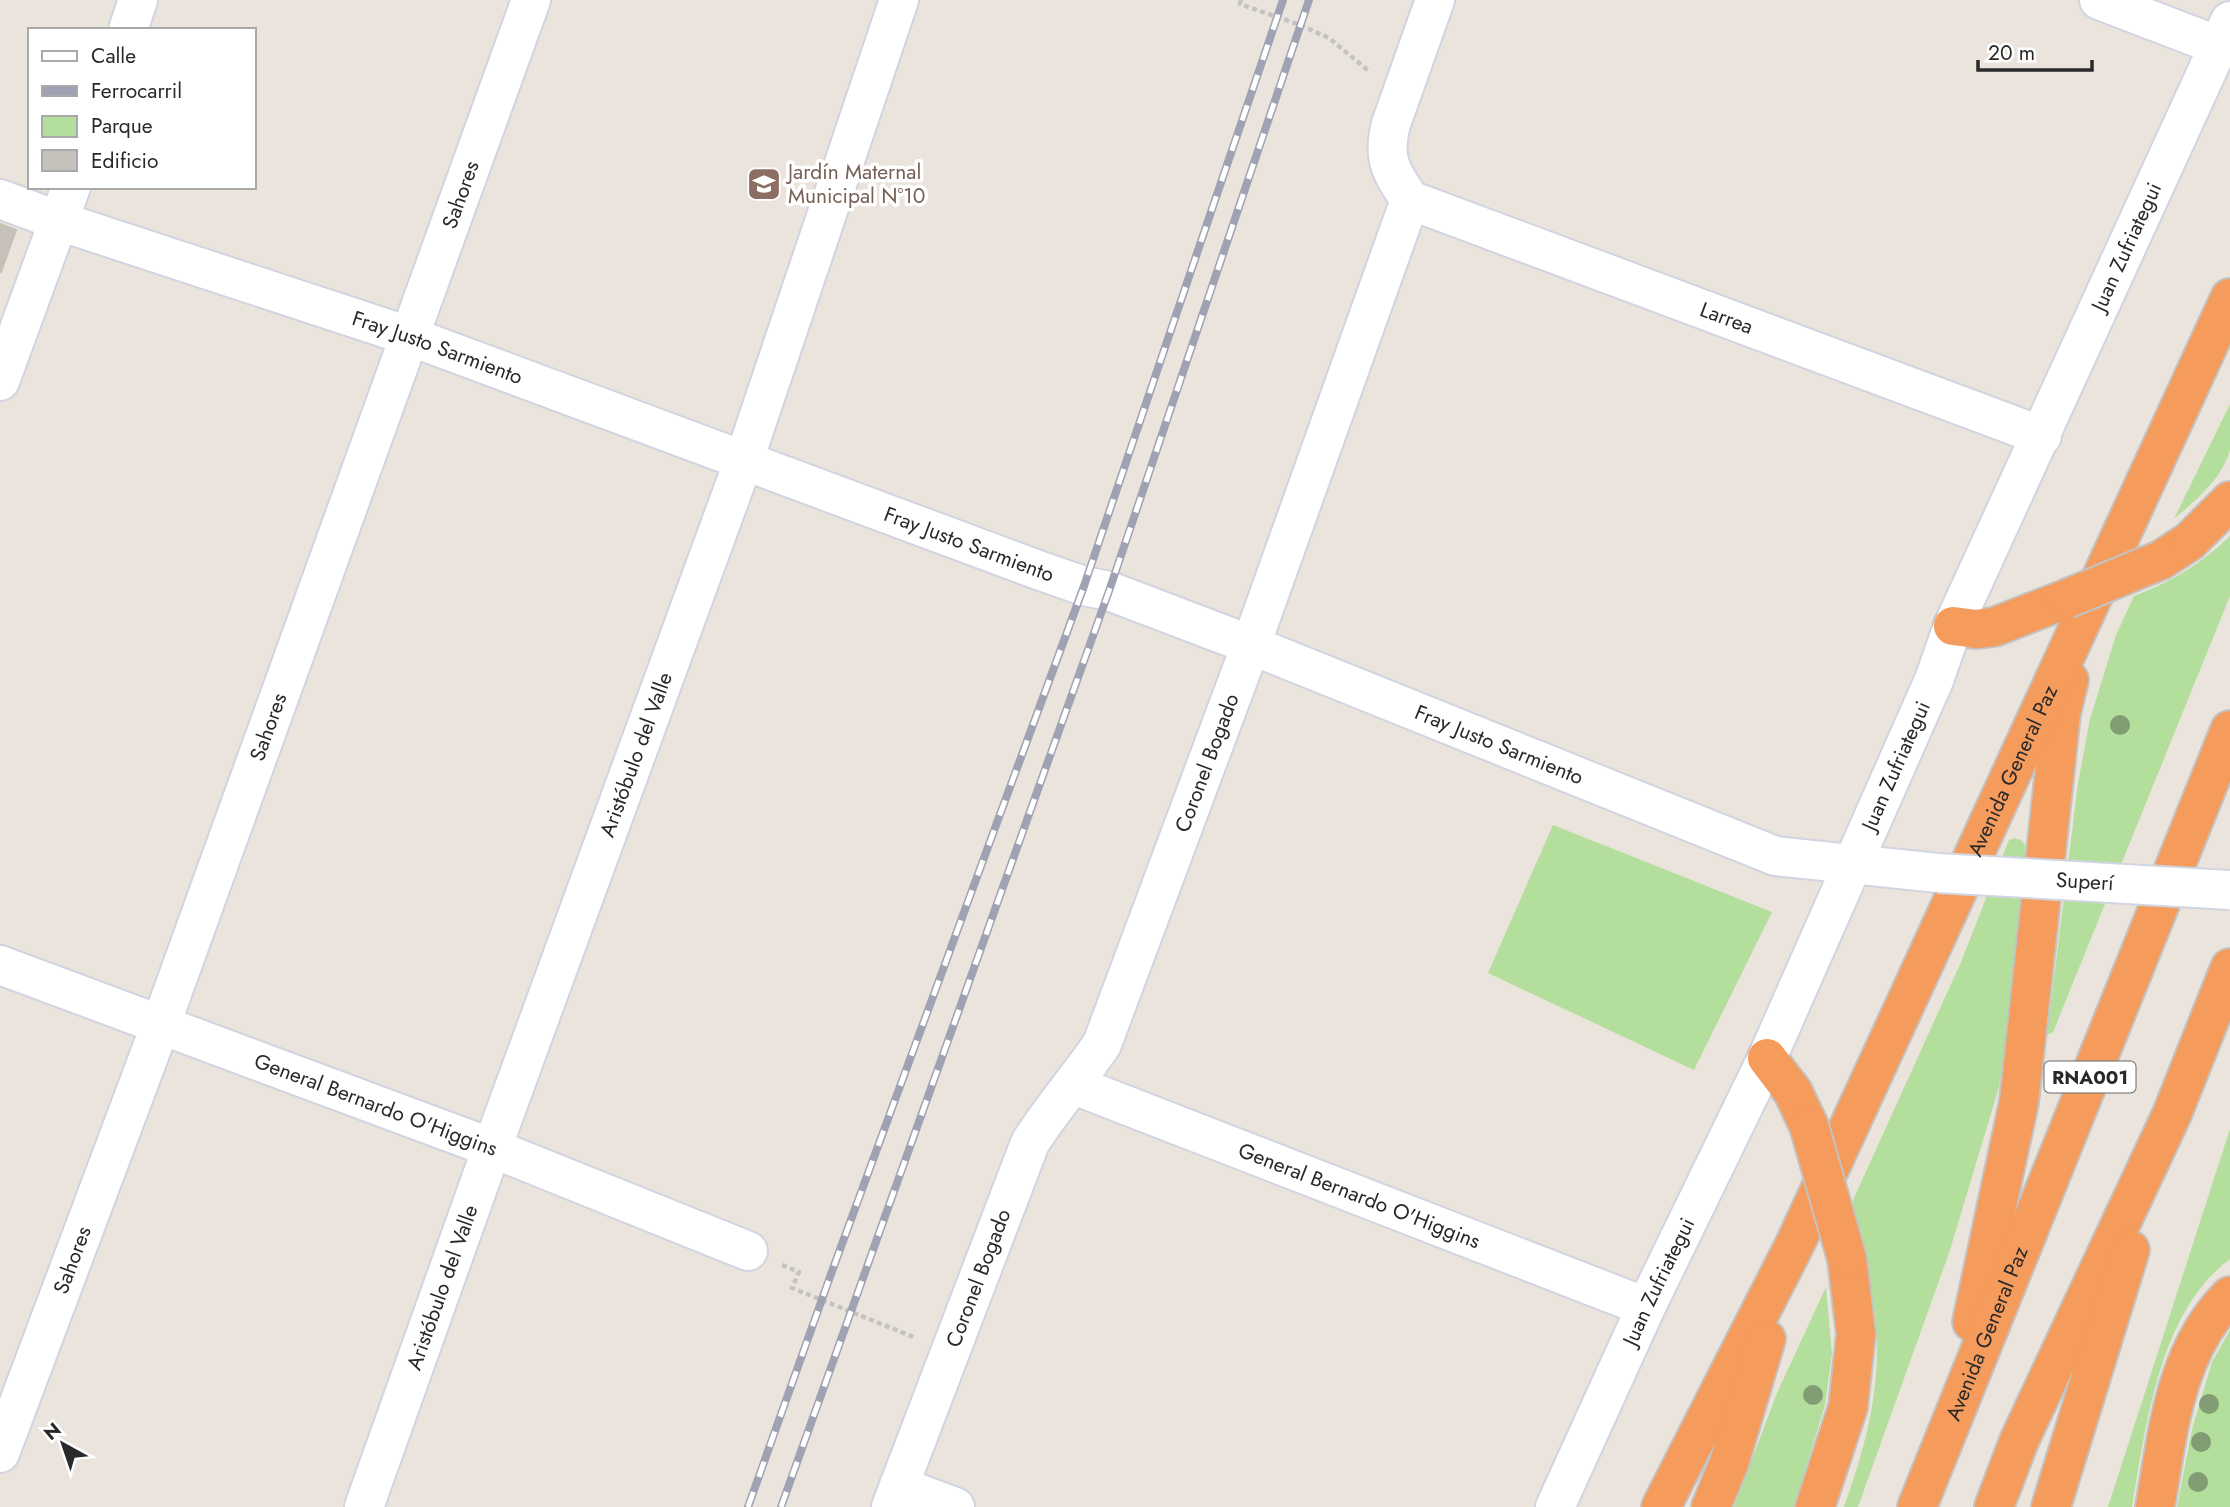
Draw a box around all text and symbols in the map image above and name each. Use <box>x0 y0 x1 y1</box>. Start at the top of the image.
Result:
legend <box>28 28 256 189</box>
scale bar <box>1978 28 2092 72</box>
text: 20 m <box>1988 38 2035 68</box>
text: Calle <box>91 41 136 71</box>
text: Ferrocarril <box>91 76 182 106</box>
text: Parque <box>91 111 153 141</box>
text: Edificio <box>91 146 158 176</box>
street label: Sahores <box>435 157 487 233</box>
place label: Jardín Maternal Municipal N°10 <box>785 157 925 211</box>
school or university icon: Jardín Maternal Municipal N°10 <box>745 165 783 203</box>
street label: Juan Zufriategui <box>2083 178 2169 319</box>
street label: Larrea <box>1696 295 1757 342</box>
street label: Fray Justo Sarmiento <box>348 303 527 392</box>
street label: Fray Justo Sarmiento <box>880 499 1058 589</box>
street label: Aristóbulo del Valle <box>592 668 680 841</box>
street label: Avenida General Paz <box>1960 680 2065 861</box>
street label: Sahores <box>242 689 294 765</box>
street label: Coronel Bogado <box>1167 689 1247 837</box>
street label: Juan Zufriategui <box>1853 696 1938 838</box>
street label: Fray Justo Sarmiento <box>1410 697 1588 792</box>
street label: Superí <box>2055 865 2116 898</box>
street label: General Bernardo O'Higgins <box>250 1046 502 1164</box>
road number: RNA001 <box>2044 1062 2136 1092</box>
street label: General Bernardo O'Higgins <box>1234 1135 1485 1256</box>
street label: Aristóbulo del Valle <box>399 1201 486 1374</box>
street label: Coronel Bogado <box>938 1205 1018 1352</box>
street label: Juan Zufriategui <box>1614 1213 1702 1353</box>
street label: Sahores <box>46 1222 99 1298</box>
street label: Avenida General Paz <box>1938 1242 2036 1425</box>
north arrow <box>28 1409 98 1479</box>
text: N <box>38 1416 67 1447</box>

